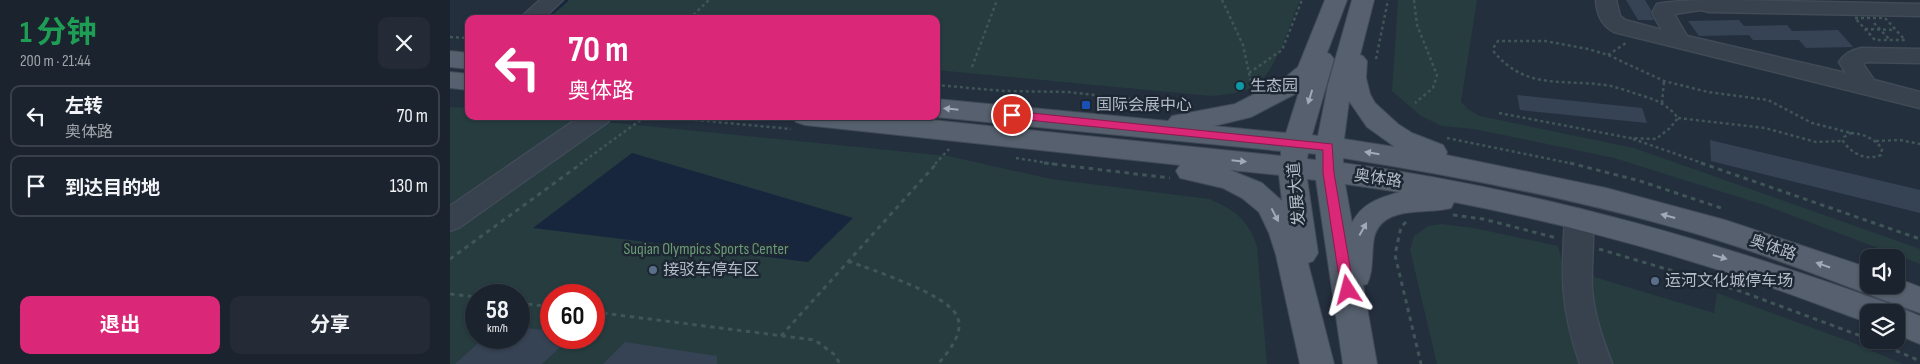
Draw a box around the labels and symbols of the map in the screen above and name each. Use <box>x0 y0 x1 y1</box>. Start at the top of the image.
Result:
place label: 生态园 <box>1250 77 1298 96</box>
marker: 生态园 <box>1234 80 1246 92</box>
one-way arrow <box>1306 89 1314 104</box>
pin <box>991 94 1033 136</box>
place label: 国际会展中心 <box>1096 96 1192 115</box>
marker: 国际会展中心 <box>1080 99 1092 111</box>
one-way arrow <box>943 105 959 113</box>
one-way arrow <box>1364 149 1380 157</box>
one-way arrow <box>1231 157 1247 165</box>
street label: 发展大道 <box>1285 161 1309 227</box>
street label: 奥体路 <box>1353 166 1403 192</box>
one-way arrow <box>1271 208 1279 222</box>
one-way arrow <box>1660 212 1676 220</box>
one-way arrow <box>1359 222 1367 237</box>
street label: 奥体路 <box>1747 231 1799 265</box>
park label: Suqian Olympics Sports Center <box>623 240 789 259</box>
one-way arrow <box>1712 254 1727 262</box>
one-way arrow <box>1815 260 1830 268</box>
place label: 接驳车停车区 <box>663 261 759 280</box>
position arrow <box>1321 263 1373 315</box>
marker: 接驳车停车区 <box>647 264 659 276</box>
place label: 运河文化城停车场 <box>1665 272 1793 291</box>
marker: 运河文化城停车场 <box>1649 275 1661 287</box>
speed limit sign: 60 <box>540 284 605 349</box>

